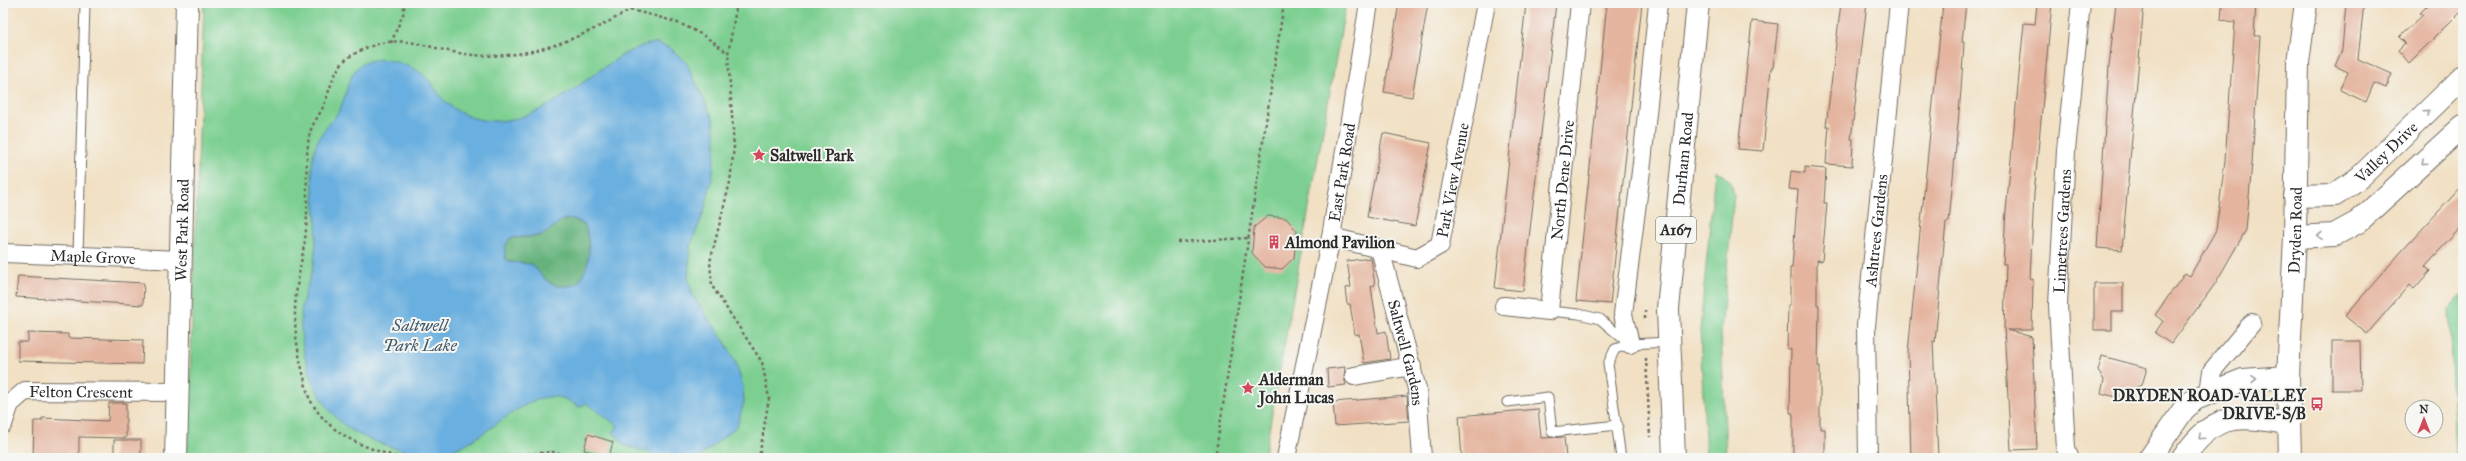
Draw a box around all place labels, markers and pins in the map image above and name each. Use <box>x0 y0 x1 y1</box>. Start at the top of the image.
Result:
place label: Saltwell Park <box>770 146 854 165</box>
place icon: Saltwell Park <box>751 147 767 163</box>
place label: Almond Pavilion <box>1284 233 1395 252</box>
building icon: Almond Pavilion <box>1266 234 1282 250</box>
place label: Alderman John Lucas <box>1257 370 1334 408</box>
place icon: Alderman John Lucas <box>1240 380 1256 396</box>
place label: DRYDEN ROAD-VALLEY DRIVE-S/B <box>2112 386 2307 423</box>
bus stop icon: DRYDEN ROAD-VALLEY DRIVE-S/B <box>2309 396 2325 412</box>

